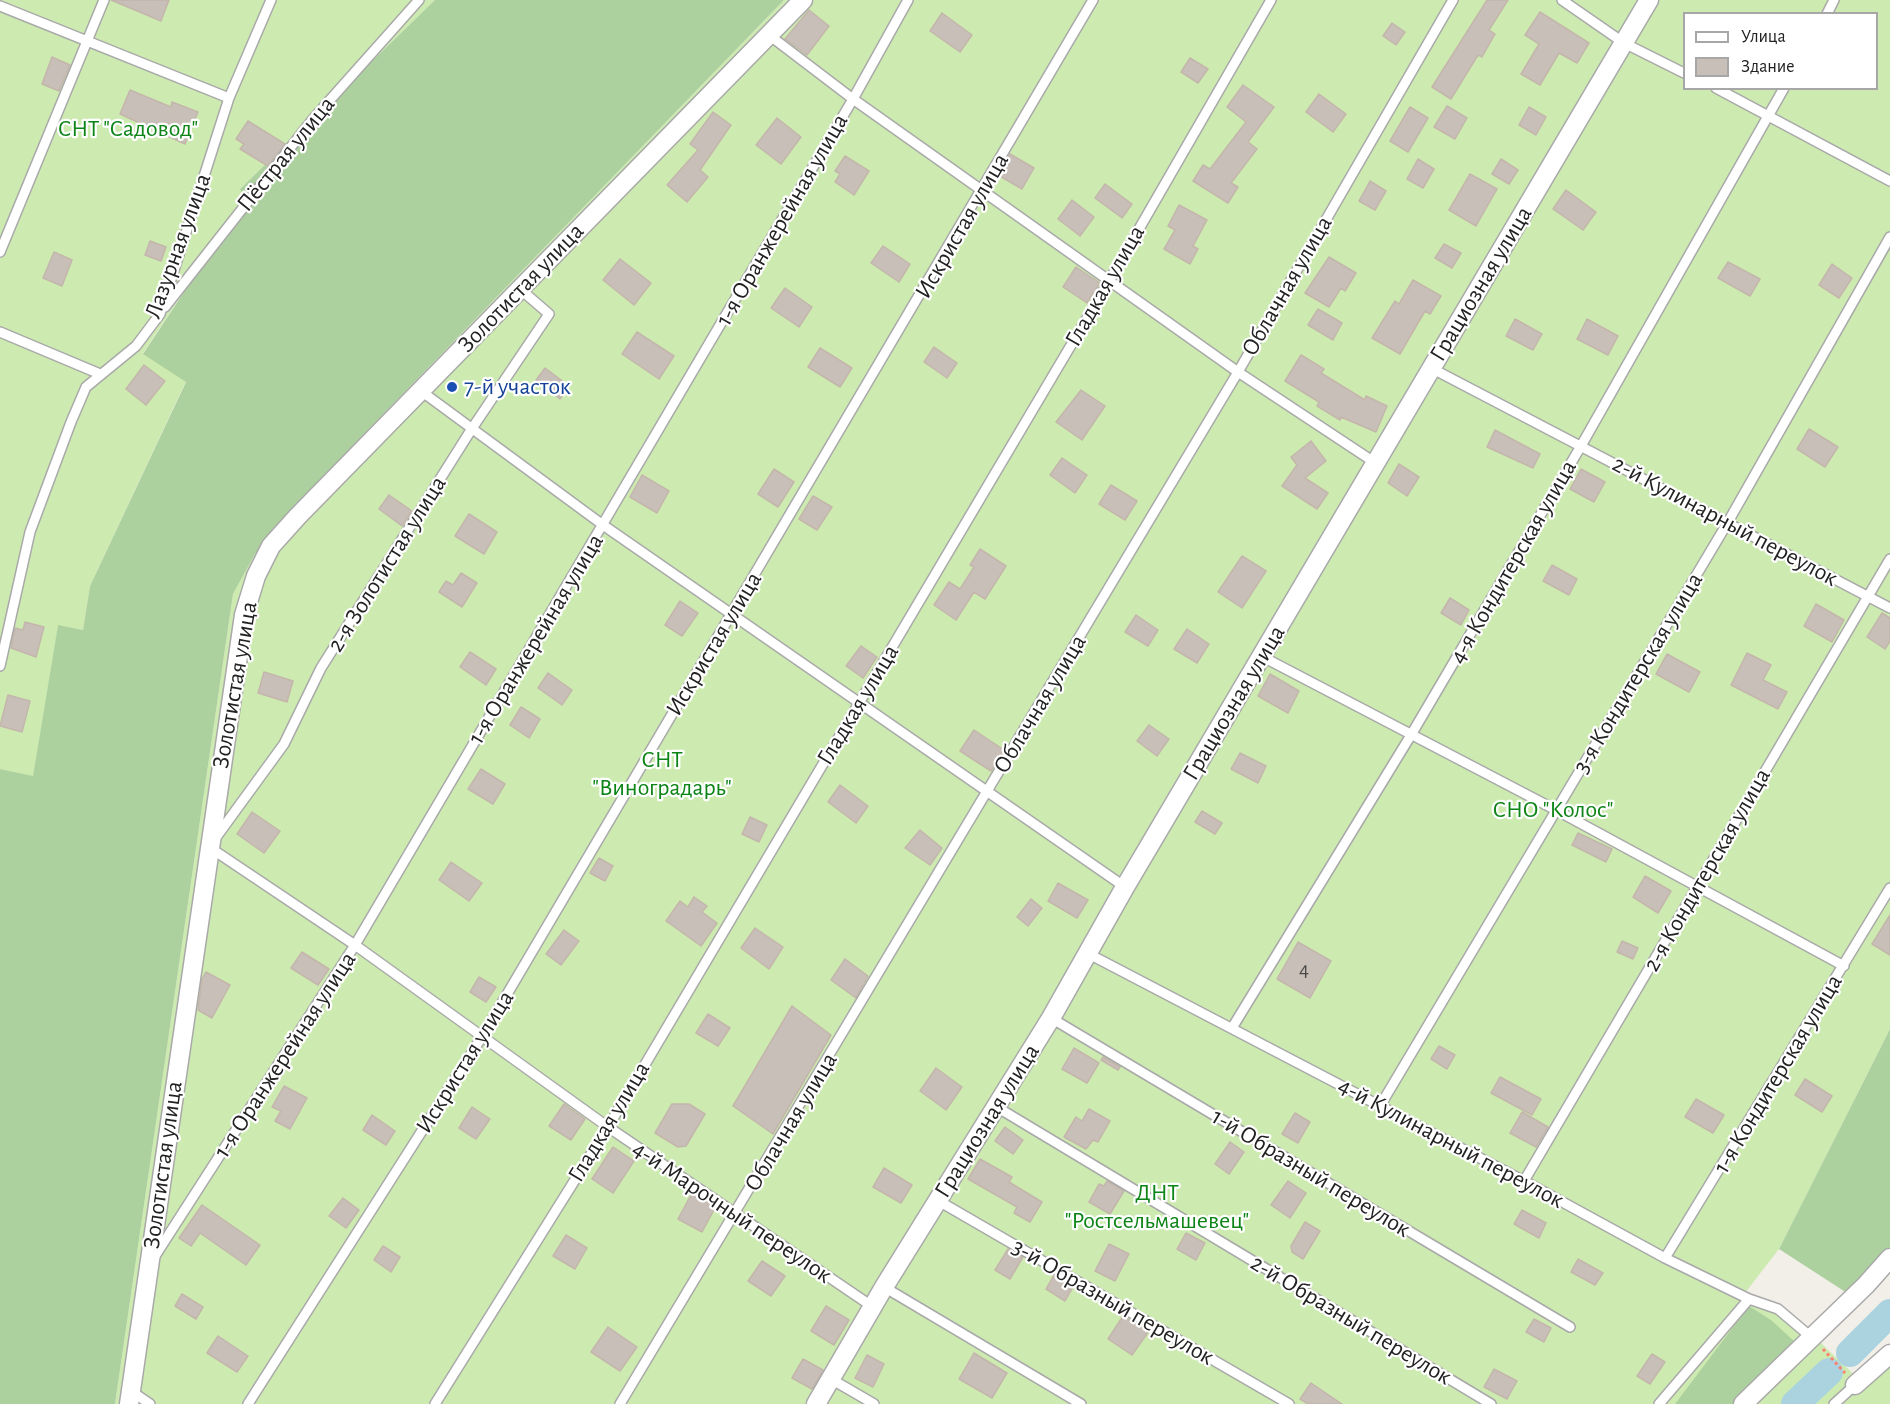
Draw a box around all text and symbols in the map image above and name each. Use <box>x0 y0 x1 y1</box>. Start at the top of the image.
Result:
legend <box>1683 12 1878 90</box>
text: Улица <box>1741 28 1786 46</box>
text: Здание <box>1741 58 1795 76</box>
street label: Пёстрая улица <box>231 91 341 217</box>
street label: 1-я Оранжерейная улица <box>709 109 855 331</box>
park label: СНТ "Садовод" <box>58 115 198 143</box>
street label: Искристая улица <box>909 148 1015 304</box>
street label: Лазурная улица <box>138 169 218 323</box>
street label: Грациозная улица <box>1423 201 1539 367</box>
street label: Облачная улица <box>1235 211 1339 361</box>
street label: Золотистая улица <box>452 217 590 359</box>
street label: Гладкая улица <box>1059 220 1151 352</box>
place label: 7-й участок <box>464 373 571 401</box>
marker: 7-й участок <box>445 380 459 394</box>
street label: 2-й Кулинарный переулок <box>1607 449 1843 593</box>
street label: 4-я Кондитерская улица <box>1443 455 1583 669</box>
street label: 2-я Золотистая улица <box>321 471 453 657</box>
street label: 1-я Оранжерейная улица <box>462 529 610 749</box>
street label: Искристая улица <box>660 567 768 721</box>
street label: 3-я Кондитерская улица <box>1567 568 1709 778</box>
street label: Золотистая улица <box>206 599 264 771</box>
street label: Грациозная улица <box>1176 620 1292 786</box>
street label: Облачная улица <box>987 629 1093 779</box>
street label: Гладкая улица <box>811 640 905 770</box>
park label: СНТ "Виноградарь" <box>592 746 732 802</box>
street label: 2-я Кондитерская улица <box>1637 763 1777 977</box>
park label: СНО "Колос" <box>1492 796 1614 824</box>
street label: 1-я Оранжерейная улица <box>208 946 362 1164</box>
house number: 4 <box>1299 957 1309 983</box>
street label: 1-я Кондитерская улица <box>1707 969 1849 1179</box>
street label: Искристая улица <box>410 985 520 1139</box>
street label: Грациозная улица <box>928 1039 1046 1203</box>
street label: Облачная улица <box>738 1047 844 1197</box>
street label: Гладкая улица <box>562 1057 656 1187</box>
street label: 4-й Кулинарный переулок <box>1333 1071 1569 1215</box>
street label: Золотистая улица <box>137 1079 189 1251</box>
street label: 1-й Образный переулок <box>1206 1102 1416 1244</box>
street label: 4-й Марочный переулок <box>627 1134 837 1290</box>
park label: ДНТ "Ростсельмашевец" <box>1065 1179 1249 1235</box>
street label: 3-й Образный переулок <box>1007 1232 1219 1372</box>
street label: 2-й Образный переулок <box>1245 1249 1457 1391</box>

